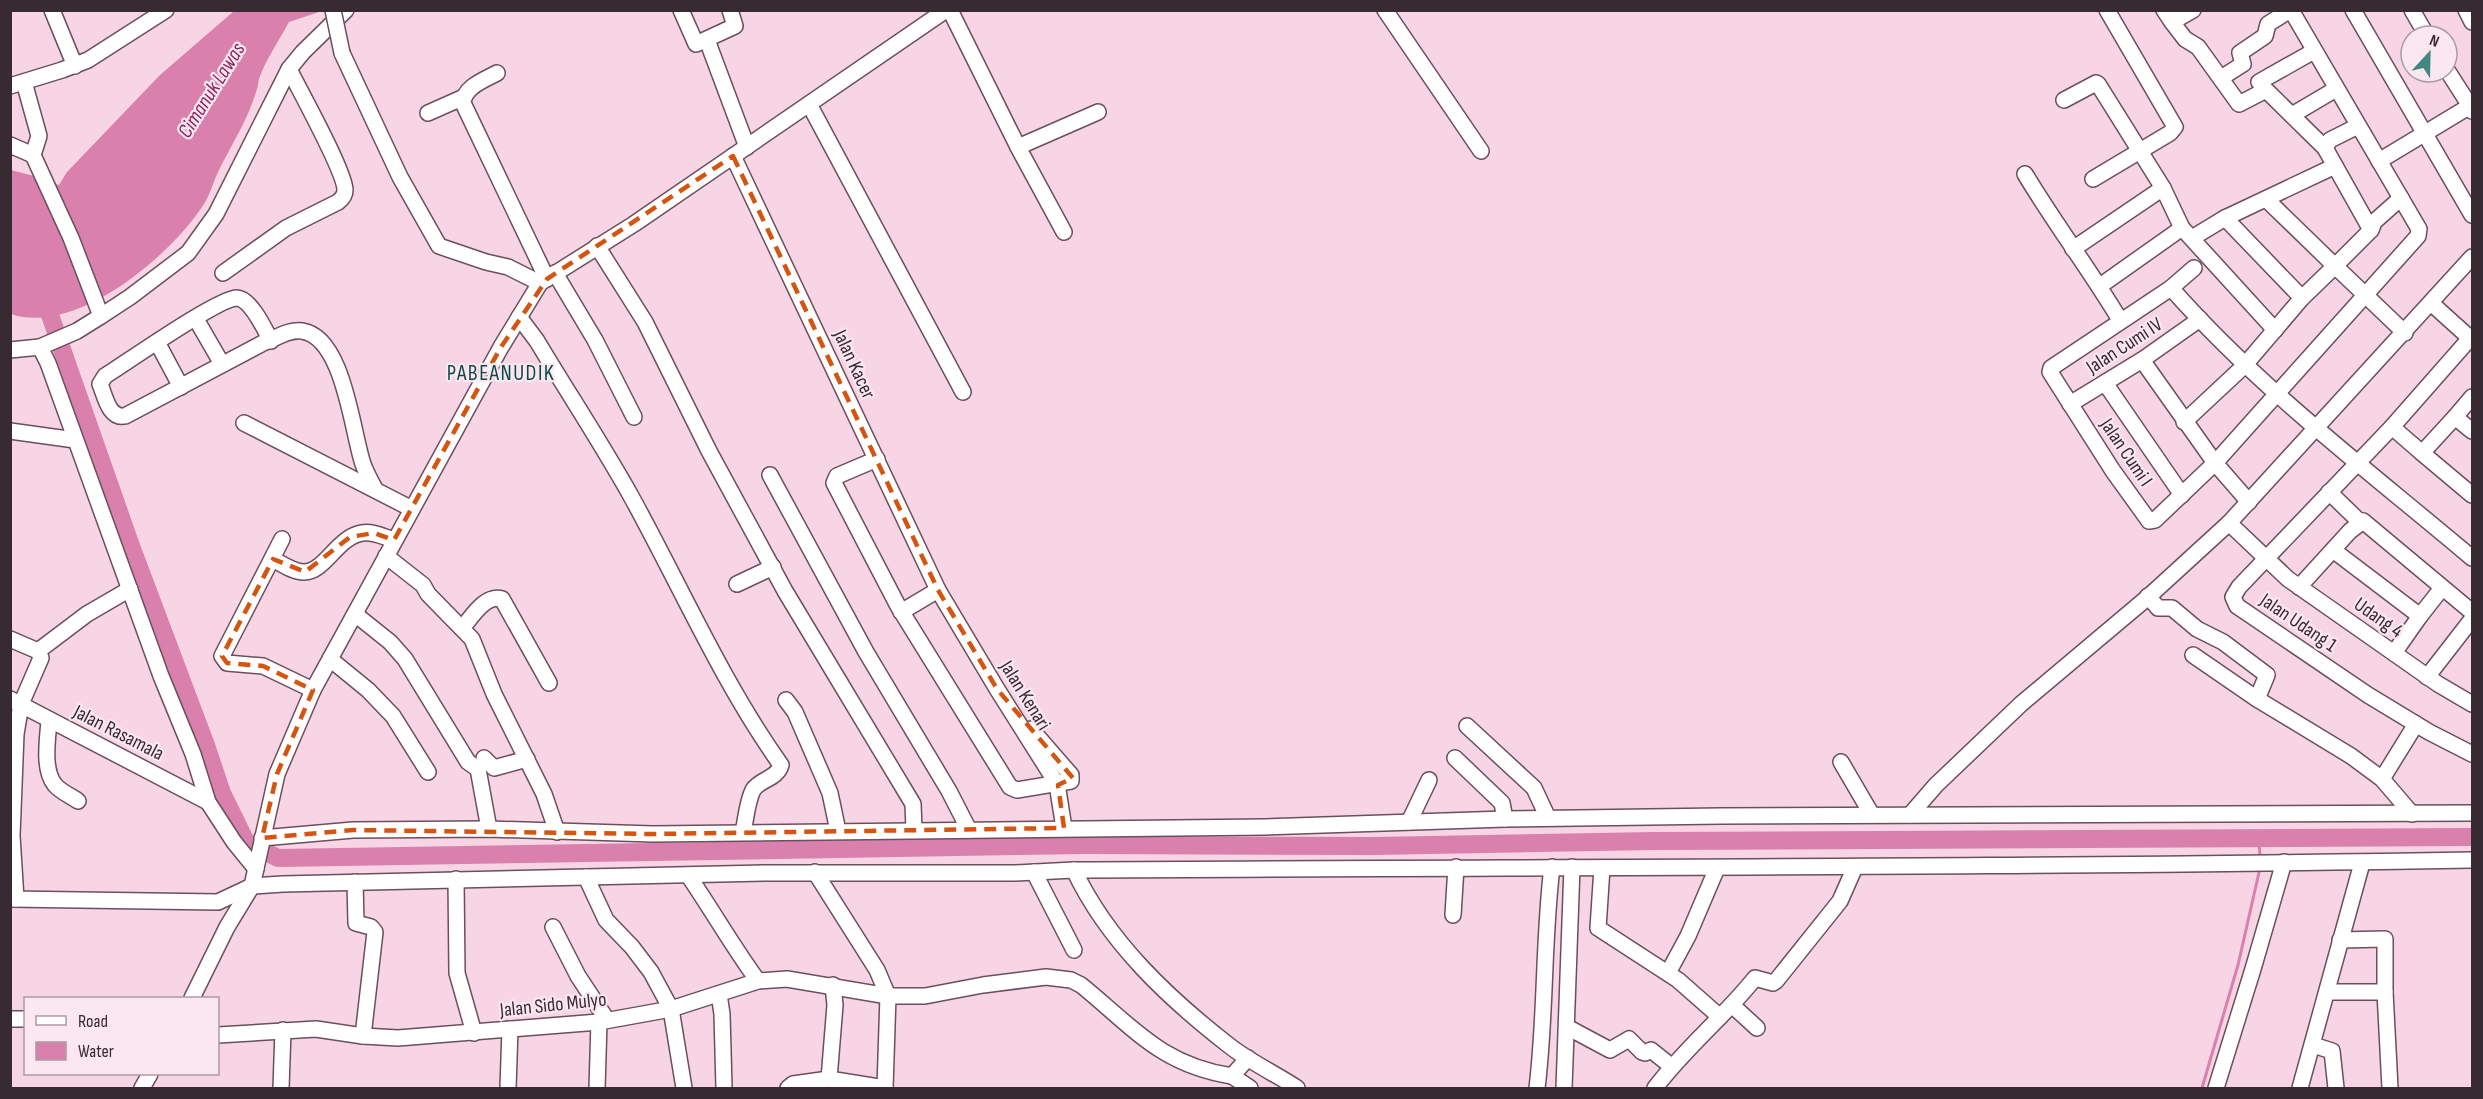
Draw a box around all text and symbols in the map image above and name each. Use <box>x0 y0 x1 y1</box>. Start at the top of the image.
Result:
north arrow <box>2399 24 2459 84</box>
text: N <box>2427 31 2442 52</box>
water label: Cimanuk Lawas <box>172 38 251 142</box>
street label: Jalan Cumi IV <box>2081 312 2167 380</box>
street label: Jalan Kacer <box>827 325 881 403</box>
district label: PABEANUDIK <box>447 360 555 387</box>
street label: Jalan Cumi I <box>2094 413 2158 491</box>
street label: Jalan Udang 1 <box>2255 588 2341 657</box>
street label: Udang 4 <box>2349 592 2407 643</box>
street label: Jalan Kenari <box>994 655 1056 735</box>
street label: Jalan Rasamala <box>68 699 168 766</box>
street label: Jalan Sido Mulyo <box>498 987 608 1023</box>
legend <box>24 997 219 1075</box>
text: Road <box>78 1011 108 1032</box>
text: Water <box>78 1041 114 1062</box>

